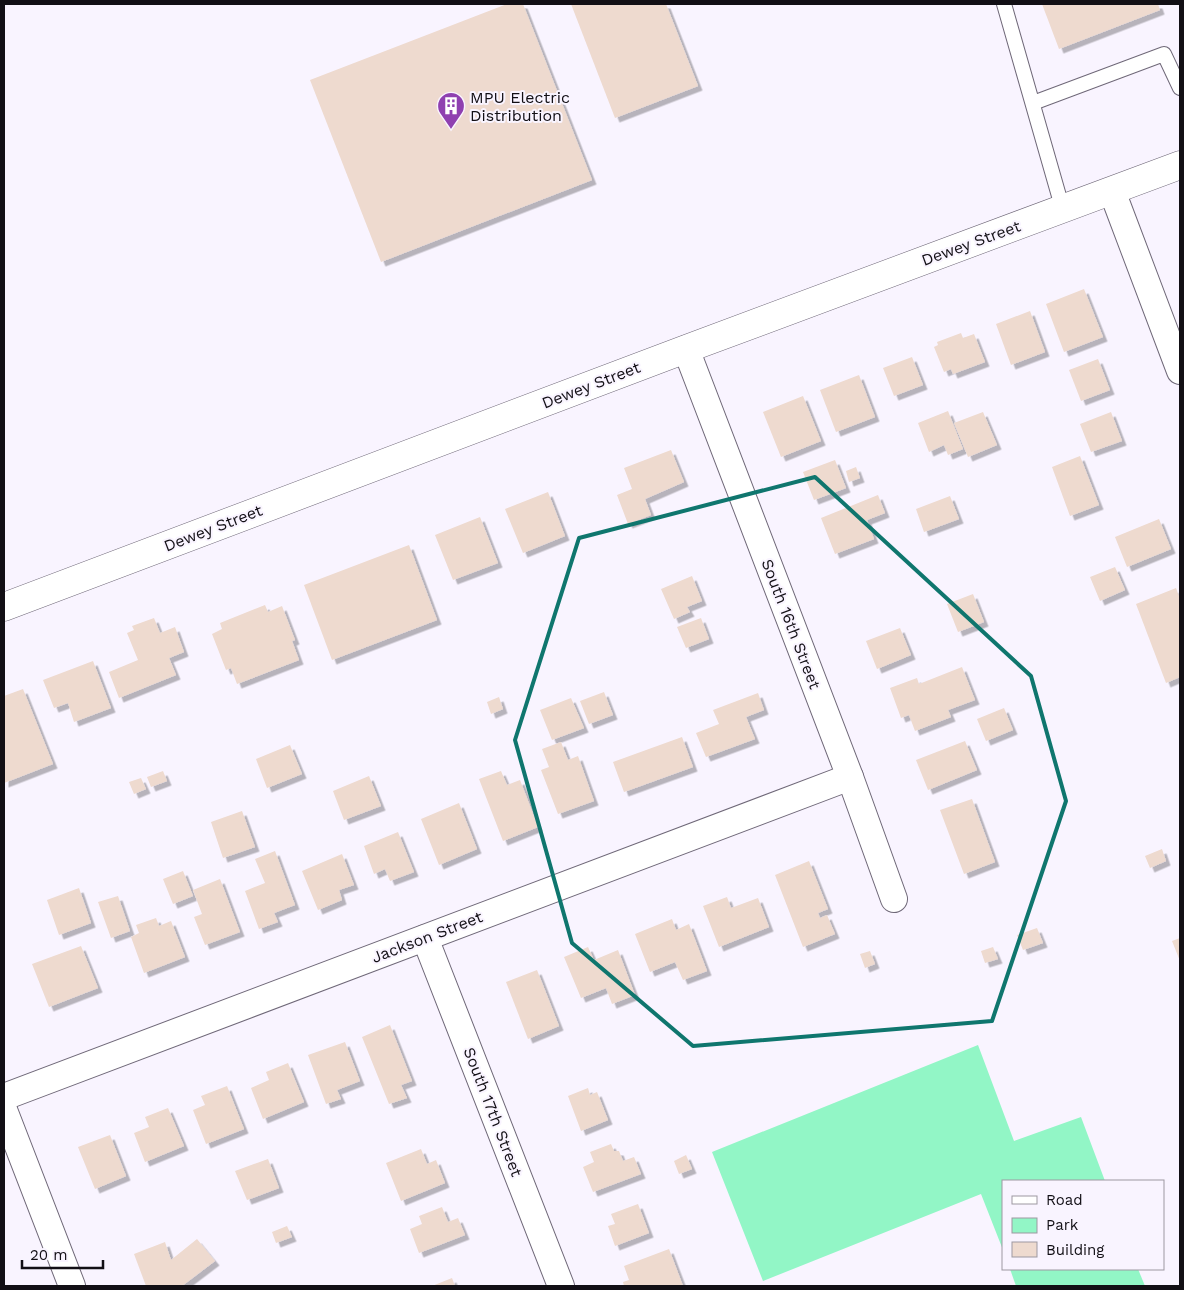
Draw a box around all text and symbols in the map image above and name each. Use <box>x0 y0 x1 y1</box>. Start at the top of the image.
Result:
place label: MPU Electric Distribution <box>470 88 570 125</box>
building icon: MPU Electric Distribution <box>436 91 466 130</box>
street label: Dewey Street <box>919 216 1023 270</box>
street label: Dewey Street <box>539 357 643 413</box>
street label: Dewey Street <box>161 500 265 556</box>
street label: South 16th Street <box>757 556 825 692</box>
street label: Jackson Street <box>369 907 485 967</box>
street label: South 17th Street <box>460 1045 527 1180</box>
legend <box>1002 1180 1164 1270</box>
text: Road <box>1046 1191 1083 1209</box>
text: Park <box>1046 1216 1079 1234</box>
scale bar <box>22 1238 104 1270</box>
text: Building <box>1046 1241 1104 1259</box>
text: 20 m <box>30 1246 68 1264</box>

